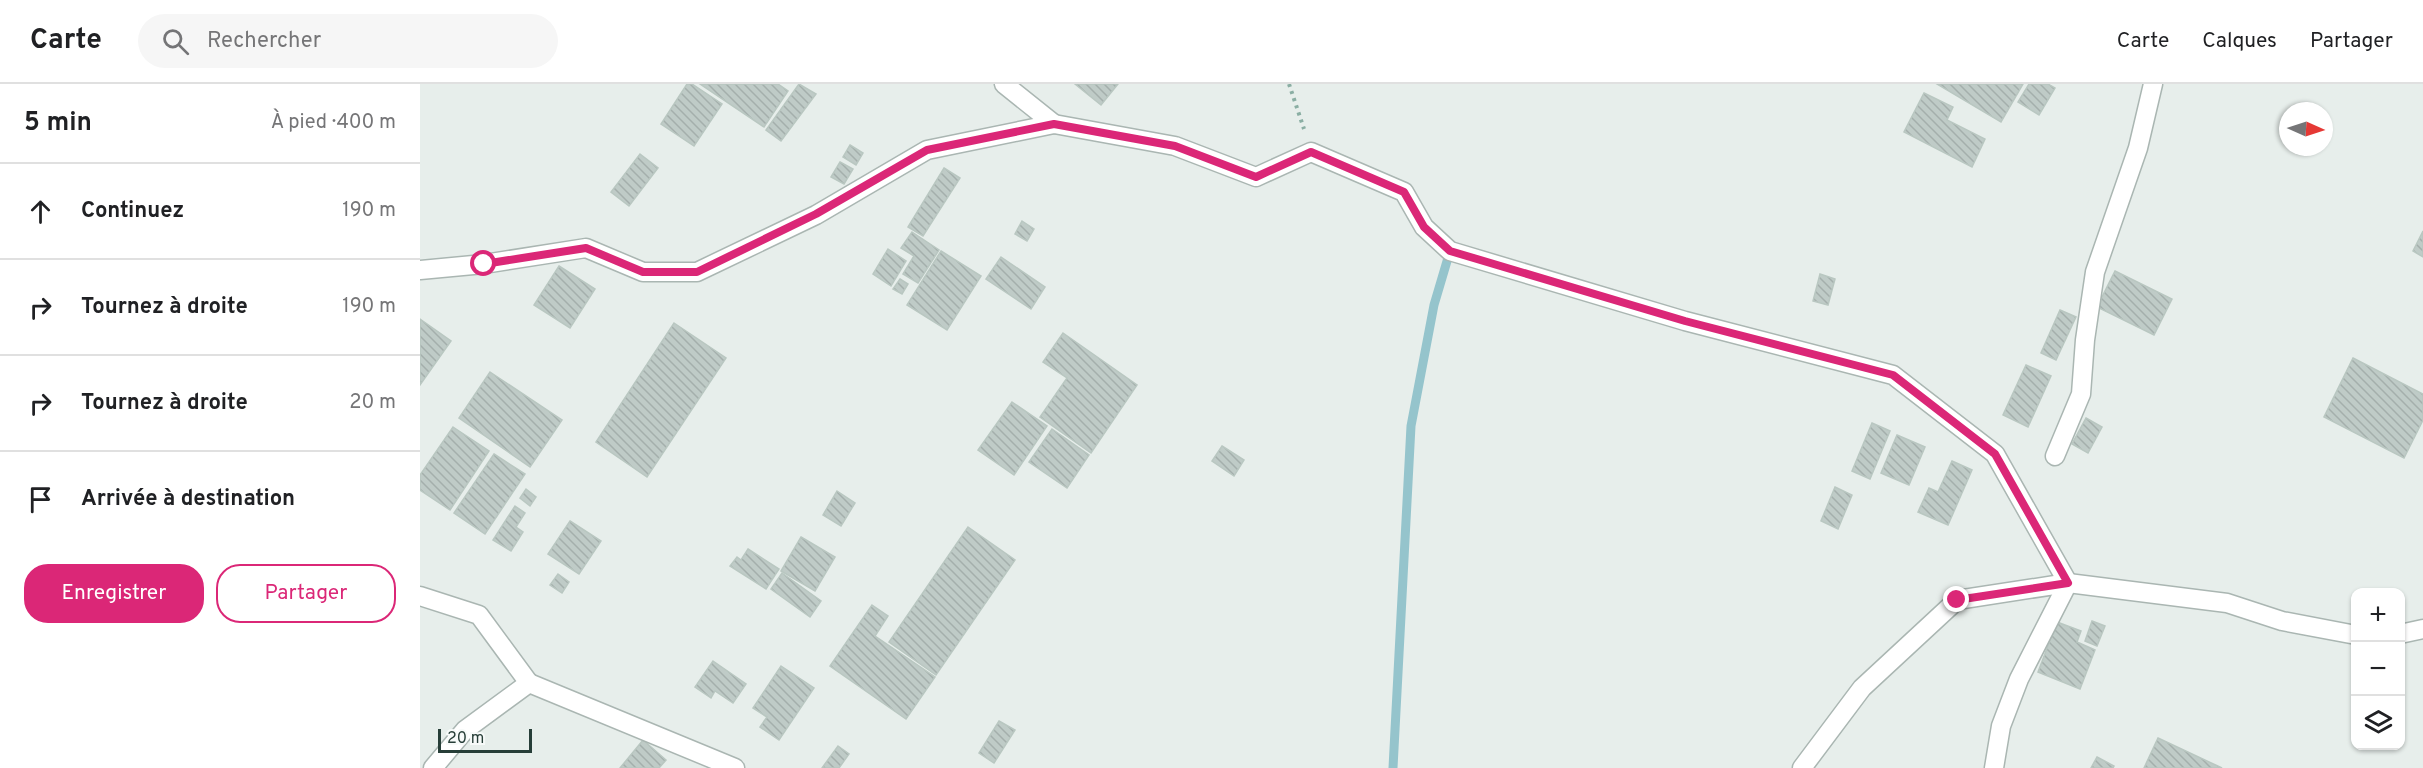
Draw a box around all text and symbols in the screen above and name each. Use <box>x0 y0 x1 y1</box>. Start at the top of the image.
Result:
search box <box>138 14 558 68</box>
text: Carte <box>30 23 102 59</box>
icon: search <box>159 25 192 58</box>
text: Rechercher <box>207 28 321 55</box>
text: Carte <box>2117 28 2169 55</box>
text: Calques <box>2202 28 2277 55</box>
text: Partager <box>2310 28 2393 55</box>
north arrow <box>2279 102 2333 156</box>
text: 5 min <box>24 107 92 140</box>
text: À pied · 400 m <box>271 110 396 136</box>
icon: ahead <box>24 195 57 228</box>
text: Continuez <box>81 198 184 225</box>
text: 190 m <box>342 198 396 224</box>
route start <box>470 250 496 276</box>
icon: right <box>24 291 57 324</box>
text: Tournez à droite <box>81 294 248 321</box>
text: 190 m <box>342 294 396 320</box>
icon: right <box>24 387 57 420</box>
text: Tournez à droite <box>81 390 248 417</box>
text: 20 m <box>349 390 396 416</box>
icon: arrive <box>24 483 57 516</box>
text: Arrivée à destination <box>81 486 295 513</box>
button: Enregistrer <box>24 564 204 623</box>
button: Partager <box>216 564 396 623</box>
route end <box>1943 586 1969 612</box>
map controls <box>2351 588 2405 750</box>
button: + <box>2351 588 2405 642</box>
button: − <box>2351 642 2405 696</box>
button: layers <box>2351 696 2405 750</box>
scale bar <box>438 726 532 754</box>
text: 20 m <box>447 729 484 749</box>

